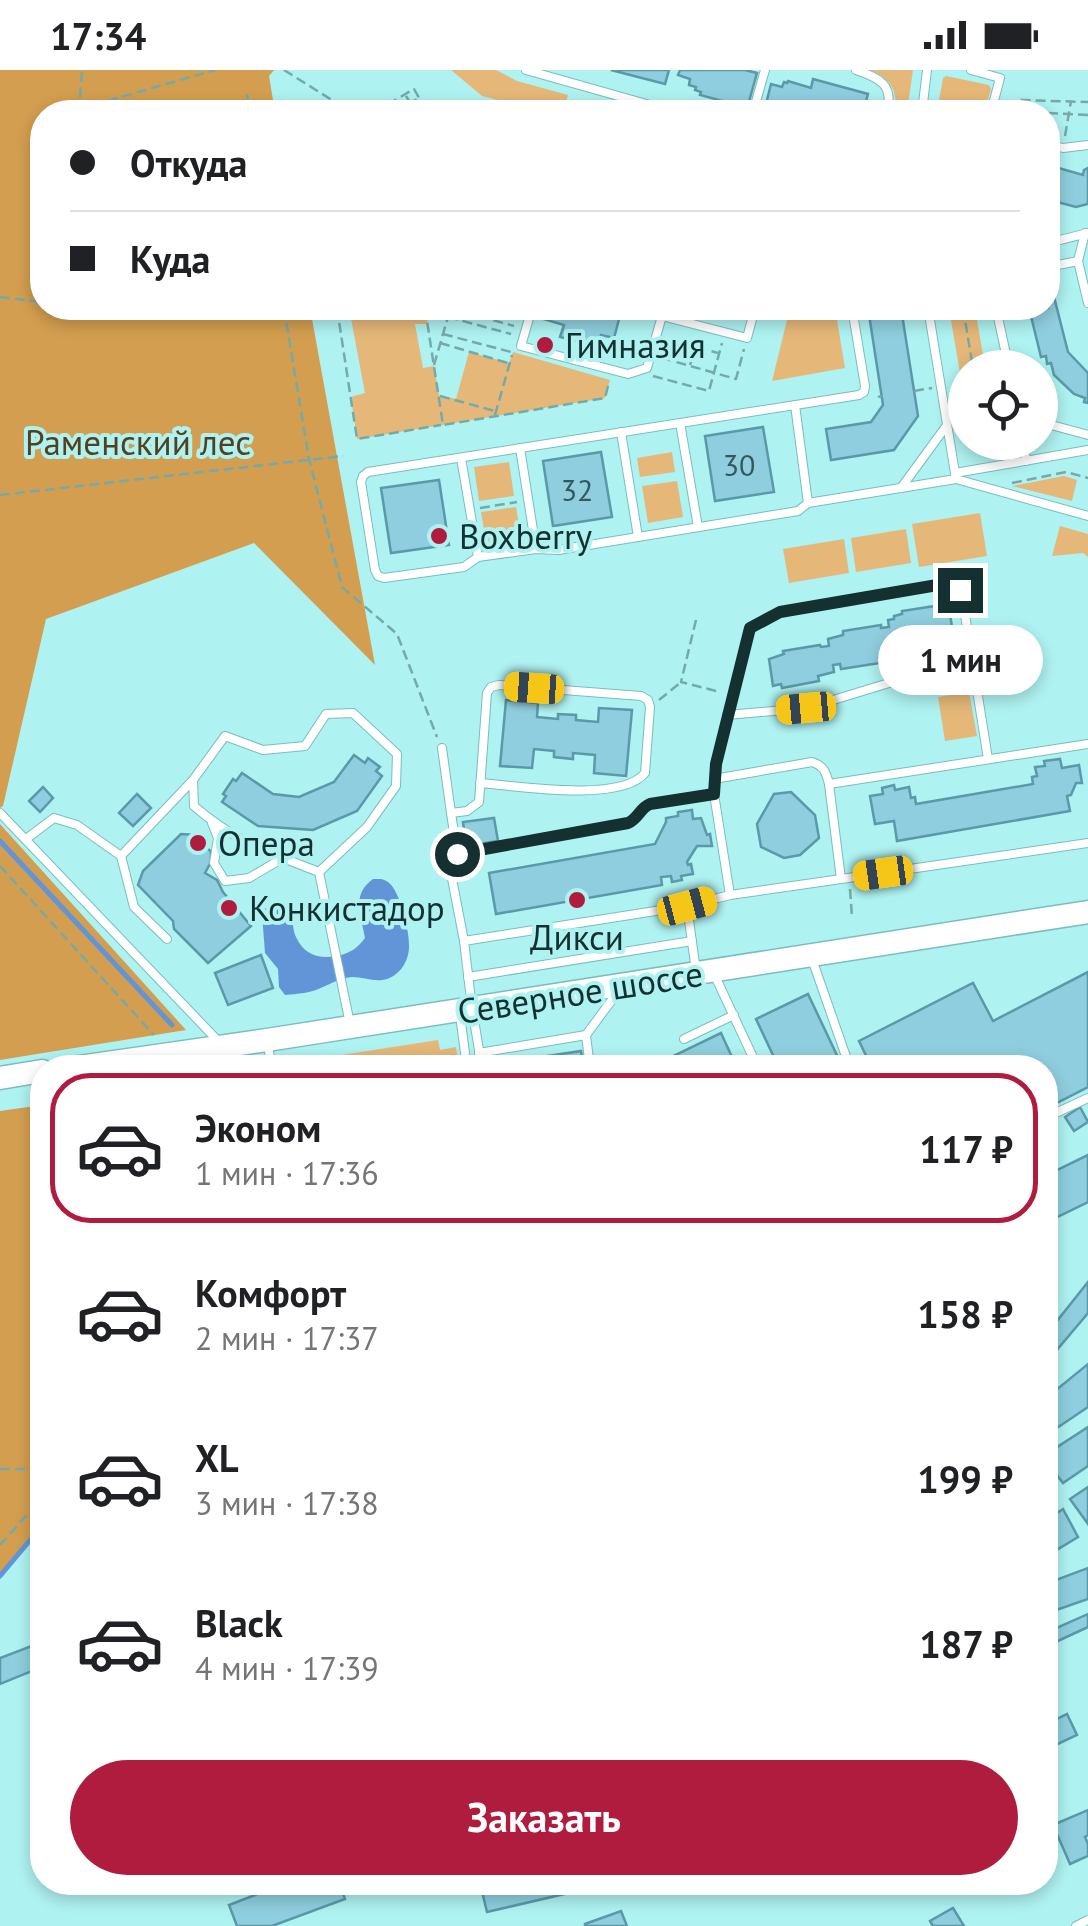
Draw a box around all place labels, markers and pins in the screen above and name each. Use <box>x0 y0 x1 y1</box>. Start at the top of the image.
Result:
place label: Гимназия <box>565 322 706 368</box>
marker: Гимназия <box>534 334 556 356</box>
place label: Boxberry <box>459 513 592 559</box>
marker: Boxberry <box>428 525 450 547</box>
place label: Опера <box>218 820 315 866</box>
marker: Опера <box>187 832 209 854</box>
place label: Конкистадор <box>249 885 445 931</box>
marker: Дикси <box>566 889 588 911</box>
marker: Конкистадор <box>218 897 240 919</box>
place label: Дикси <box>530 914 624 960</box>

